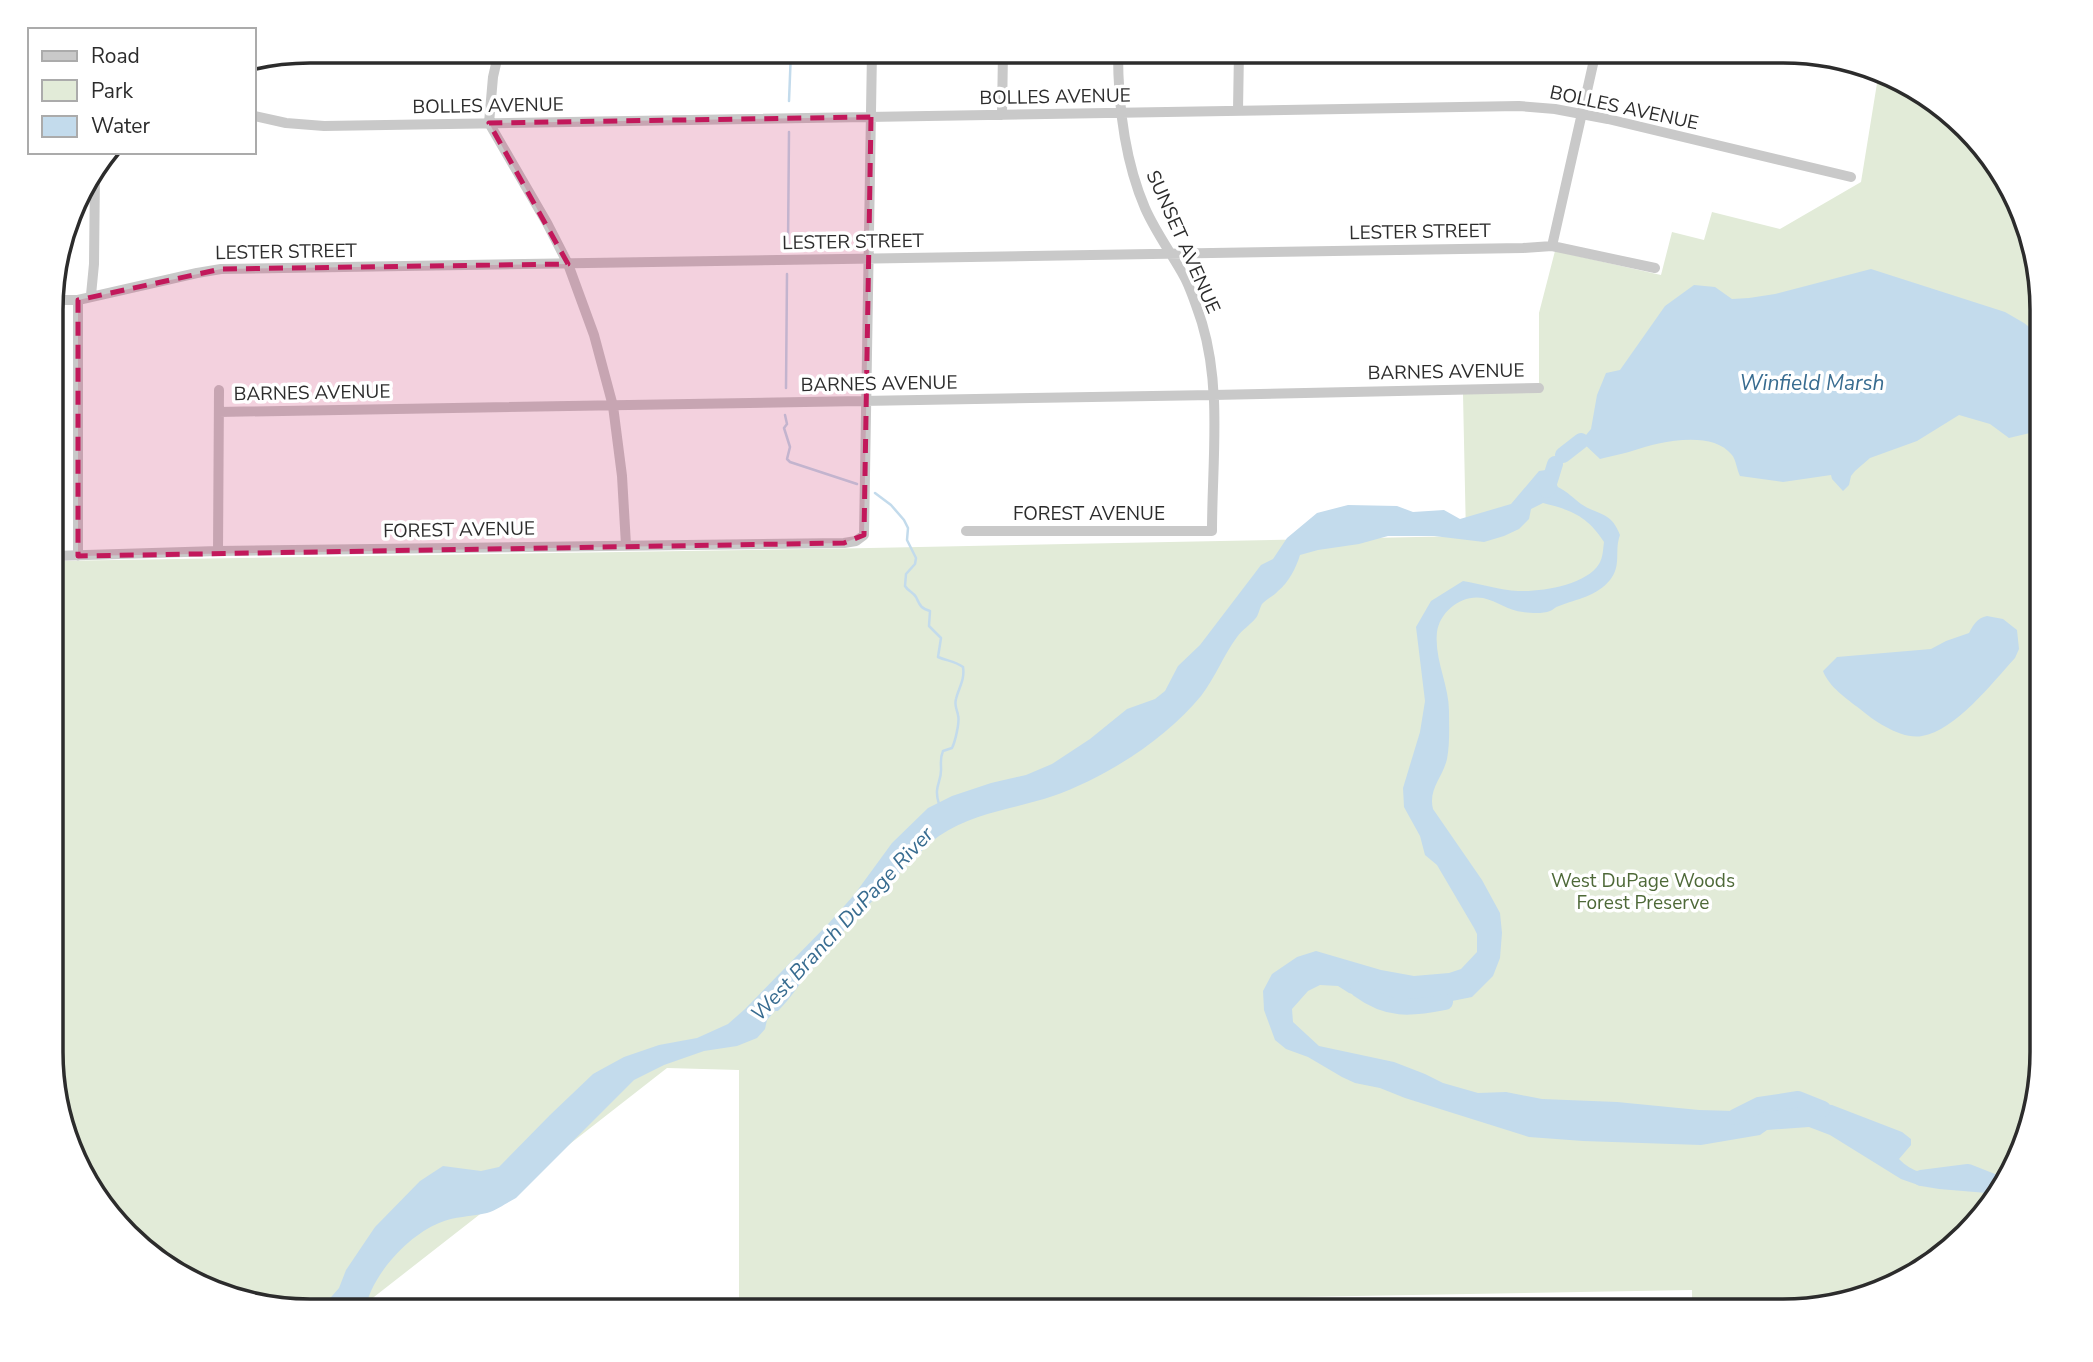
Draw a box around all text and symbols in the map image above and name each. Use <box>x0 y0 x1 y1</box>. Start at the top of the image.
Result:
legend <box>28 28 256 154</box>
text: Road <box>91 42 140 70</box>
text: Park <box>91 77 133 105</box>
street label: BOLLES AVENUE <box>1547 80 1701 136</box>
street label: BOLLES AVENUE <box>979 83 1131 111</box>
street label: BOLLES AVENUE <box>412 92 564 120</box>
text: Water <box>91 112 150 140</box>
street label: SUNSET AVENUE <box>1140 166 1226 318</box>
street label: LESTER STREET <box>1349 218 1492 246</box>
street label: LESTER STREET <box>782 228 925 256</box>
street label: LESTER STREET <box>215 238 358 266</box>
street label: BARNES AVENUE <box>1367 358 1525 386</box>
water label: Winfield Marsh <box>1739 369 1885 397</box>
street label: BARNES AVENUE <box>800 370 958 398</box>
street label: BARNES AVENUE <box>233 379 391 407</box>
street label: FOREST AVENUE <box>1013 501 1165 527</box>
street label: FOREST AVENUE <box>383 516 535 544</box>
water label: West Branch DuPage River <box>744 821 940 1027</box>
park label: West DuPage Woods Forest Preserve <box>1551 868 1735 916</box>

